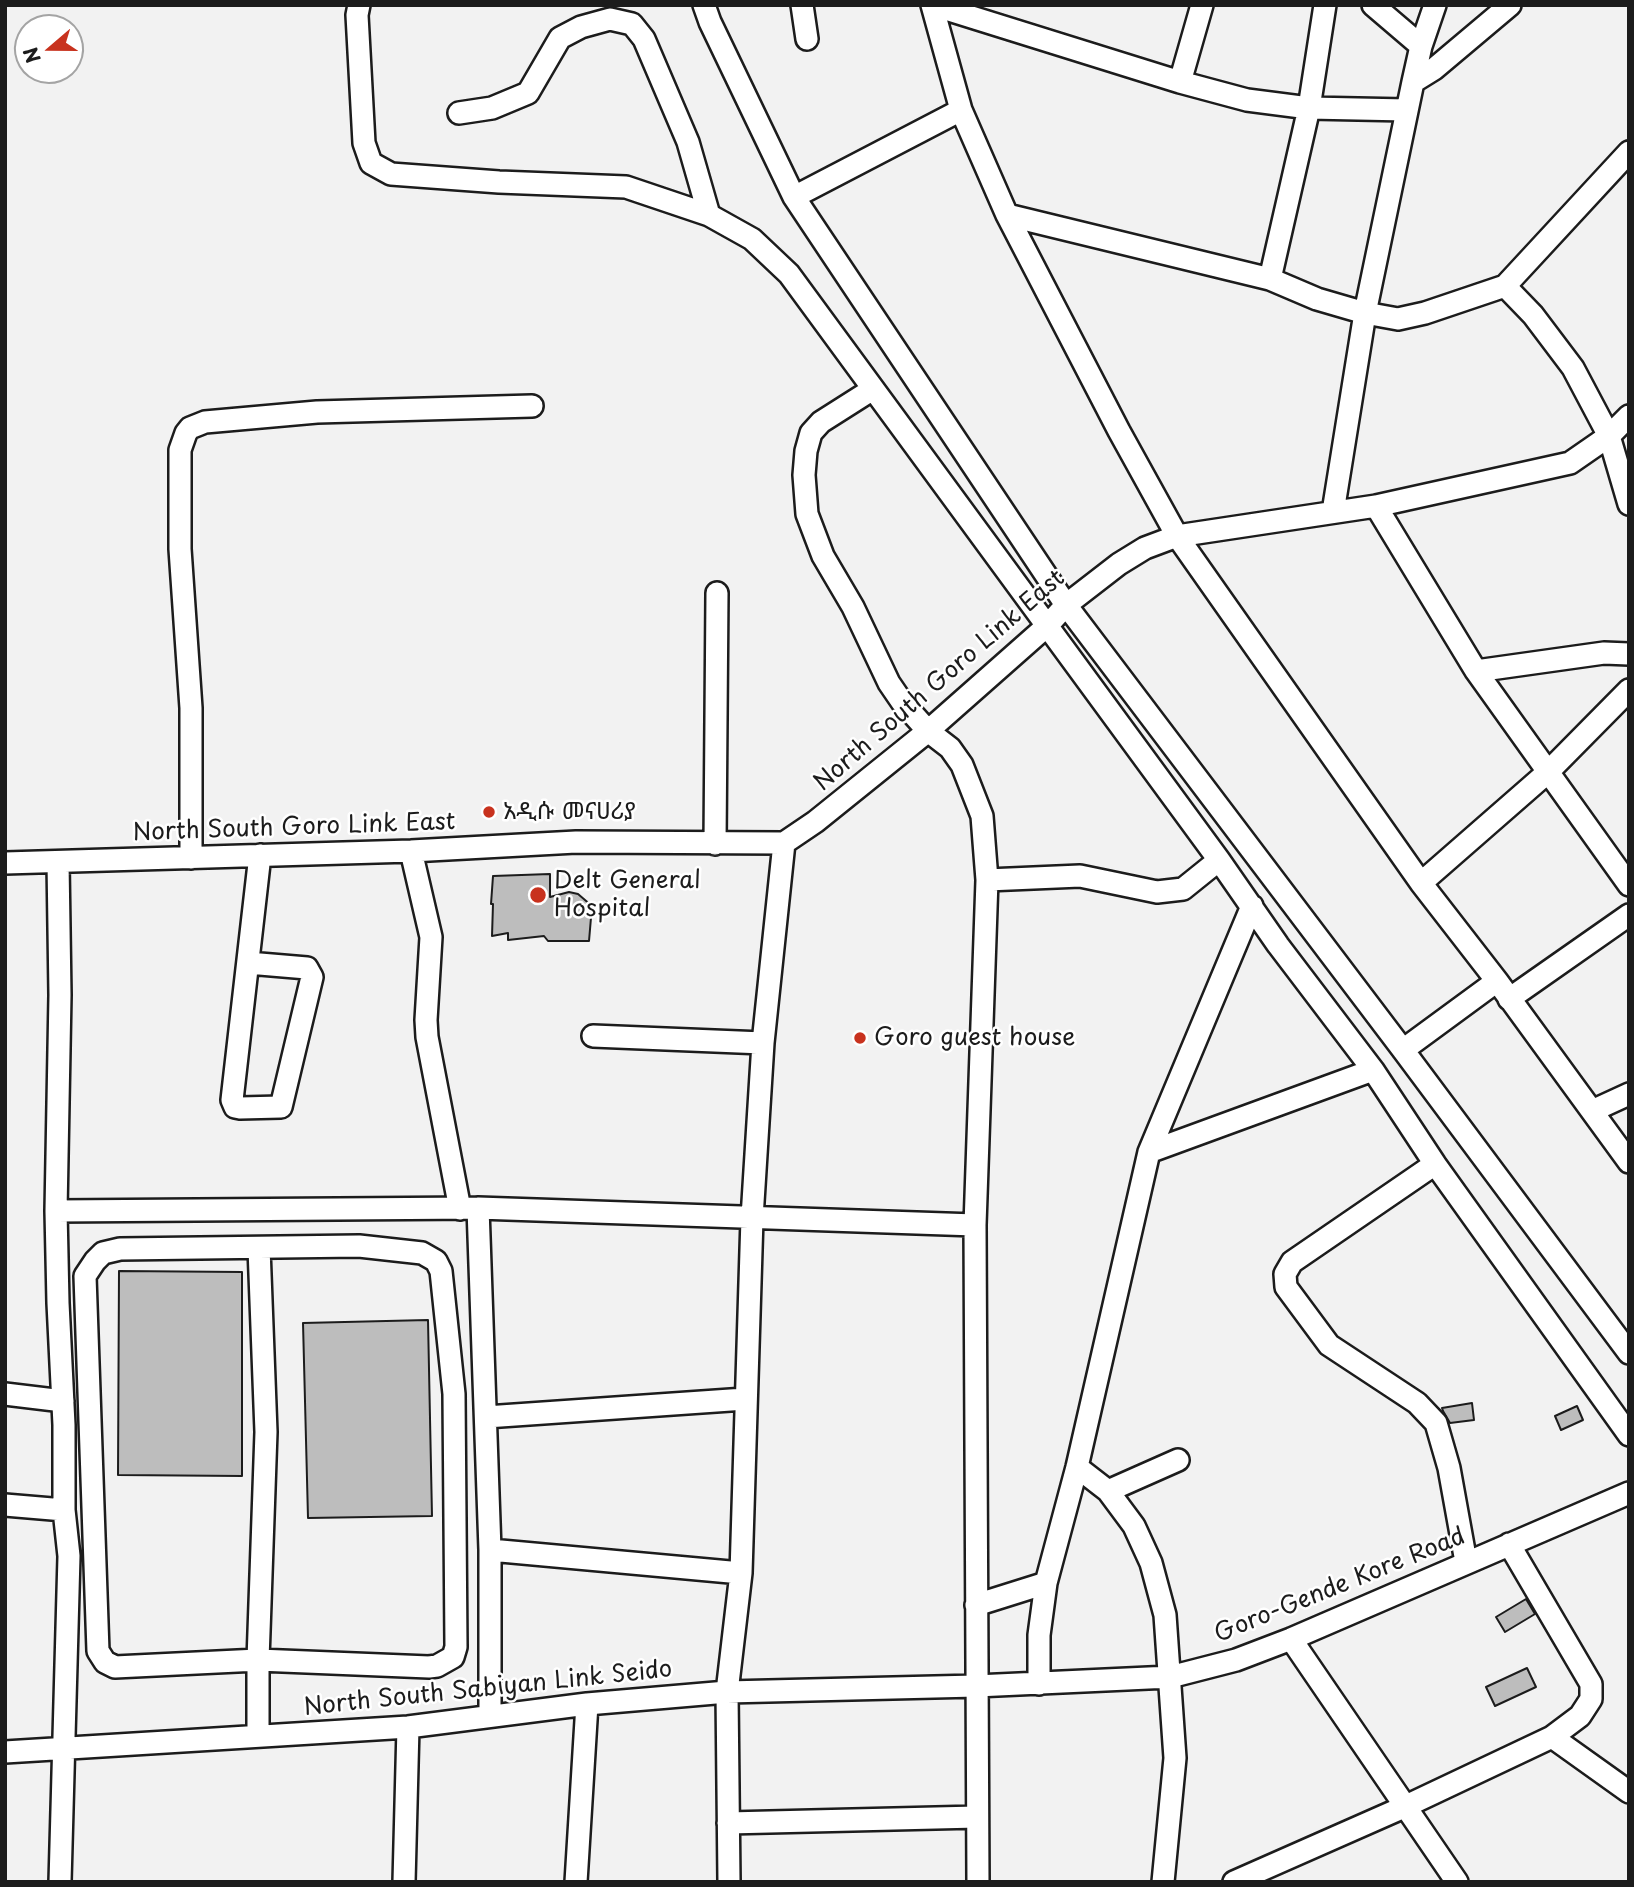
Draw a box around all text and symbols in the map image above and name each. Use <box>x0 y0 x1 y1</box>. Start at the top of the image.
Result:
north arrow <box>14 14 84 84</box>
text: N <box>15 44 47 67</box>
street label: North South Goro Link East <box>809 564 1071 798</box>
place label: አዲሱ መናሀሪያ <box>503 798 636 826</box>
marker: አዲሱ መናሀሪያ <box>481 804 497 820</box>
street label: North South Goro Link East <box>132 808 456 848</box>
place label: Delt General Hospital <box>554 867 701 923</box>
marker: Delt General Hospital <box>528 885 548 905</box>
place label: Goro guest house <box>874 1024 1075 1052</box>
marker: Goro guest house <box>852 1030 868 1046</box>
street label: Goro-Gende Kore Road <box>1210 1522 1470 1650</box>
street label: North South Sabiyan Link Seido <box>303 1655 673 1723</box>

